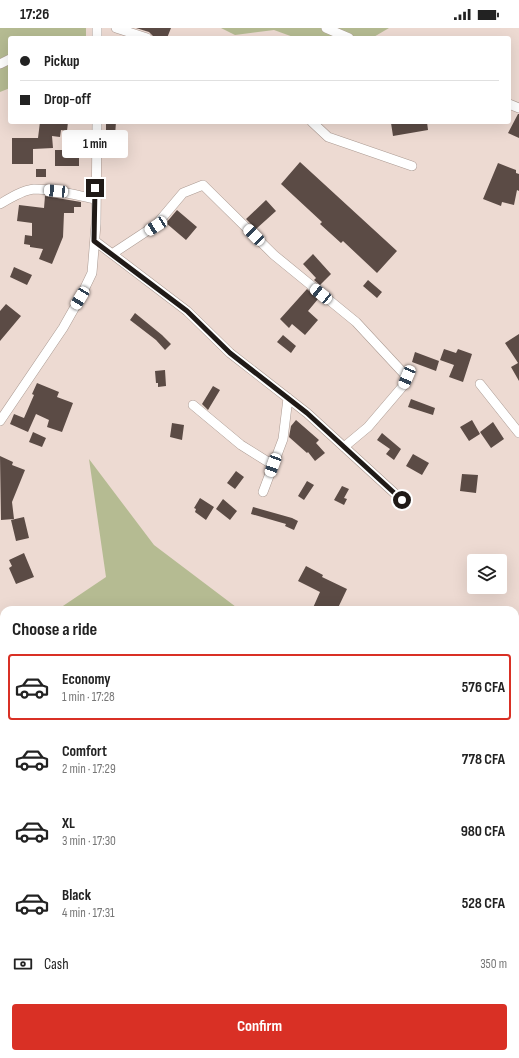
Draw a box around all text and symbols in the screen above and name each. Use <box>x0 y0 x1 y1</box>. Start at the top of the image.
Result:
text: 17:26 <box>20 5 49 24</box>
text: Pickup <box>44 52 80 71</box>
text: Drop-off <box>44 90 91 109</box>
callout: 1 min <box>62 130 128 158</box>
text: 1 min <box>83 136 107 152</box>
route end <box>86 179 104 197</box>
car <box>44 184 68 198</box>
car <box>143 214 169 238</box>
car <box>241 222 267 248</box>
car <box>308 282 334 306</box>
car <box>69 285 91 311</box>
car <box>397 364 417 390</box>
car <box>263 452 283 478</box>
route start <box>393 491 411 509</box>
map controls <box>467 554 507 594</box>
button: layers <box>467 554 507 594</box>
text: Choose a ride <box>12 619 97 640</box>
icon: car <box>14 669 50 705</box>
text: Economy <box>62 670 111 689</box>
text: 576 CFA <box>462 678 505 697</box>
text: 1 min · 17:28 <box>62 689 115 705</box>
icon: car <box>14 741 50 777</box>
text: Comfort <box>62 742 107 761</box>
text: 778 CFA <box>462 750 505 769</box>
text: 2 min · 17:29 <box>62 761 116 777</box>
icon: car <box>14 813 50 849</box>
text: XL <box>62 814 75 833</box>
text: 980 CFA <box>461 822 505 841</box>
text: 3 min · 17:30 <box>62 833 116 849</box>
icon: car <box>14 885 50 921</box>
text: Black <box>62 886 91 905</box>
text: 528 CFA <box>462 894 505 913</box>
text: 4 min · 17:31 <box>62 905 115 921</box>
icon: cash <box>12 953 34 975</box>
text: Cash <box>44 955 69 974</box>
text: 350 m <box>480 956 507 972</box>
button: Confirm <box>12 1004 507 1050</box>

